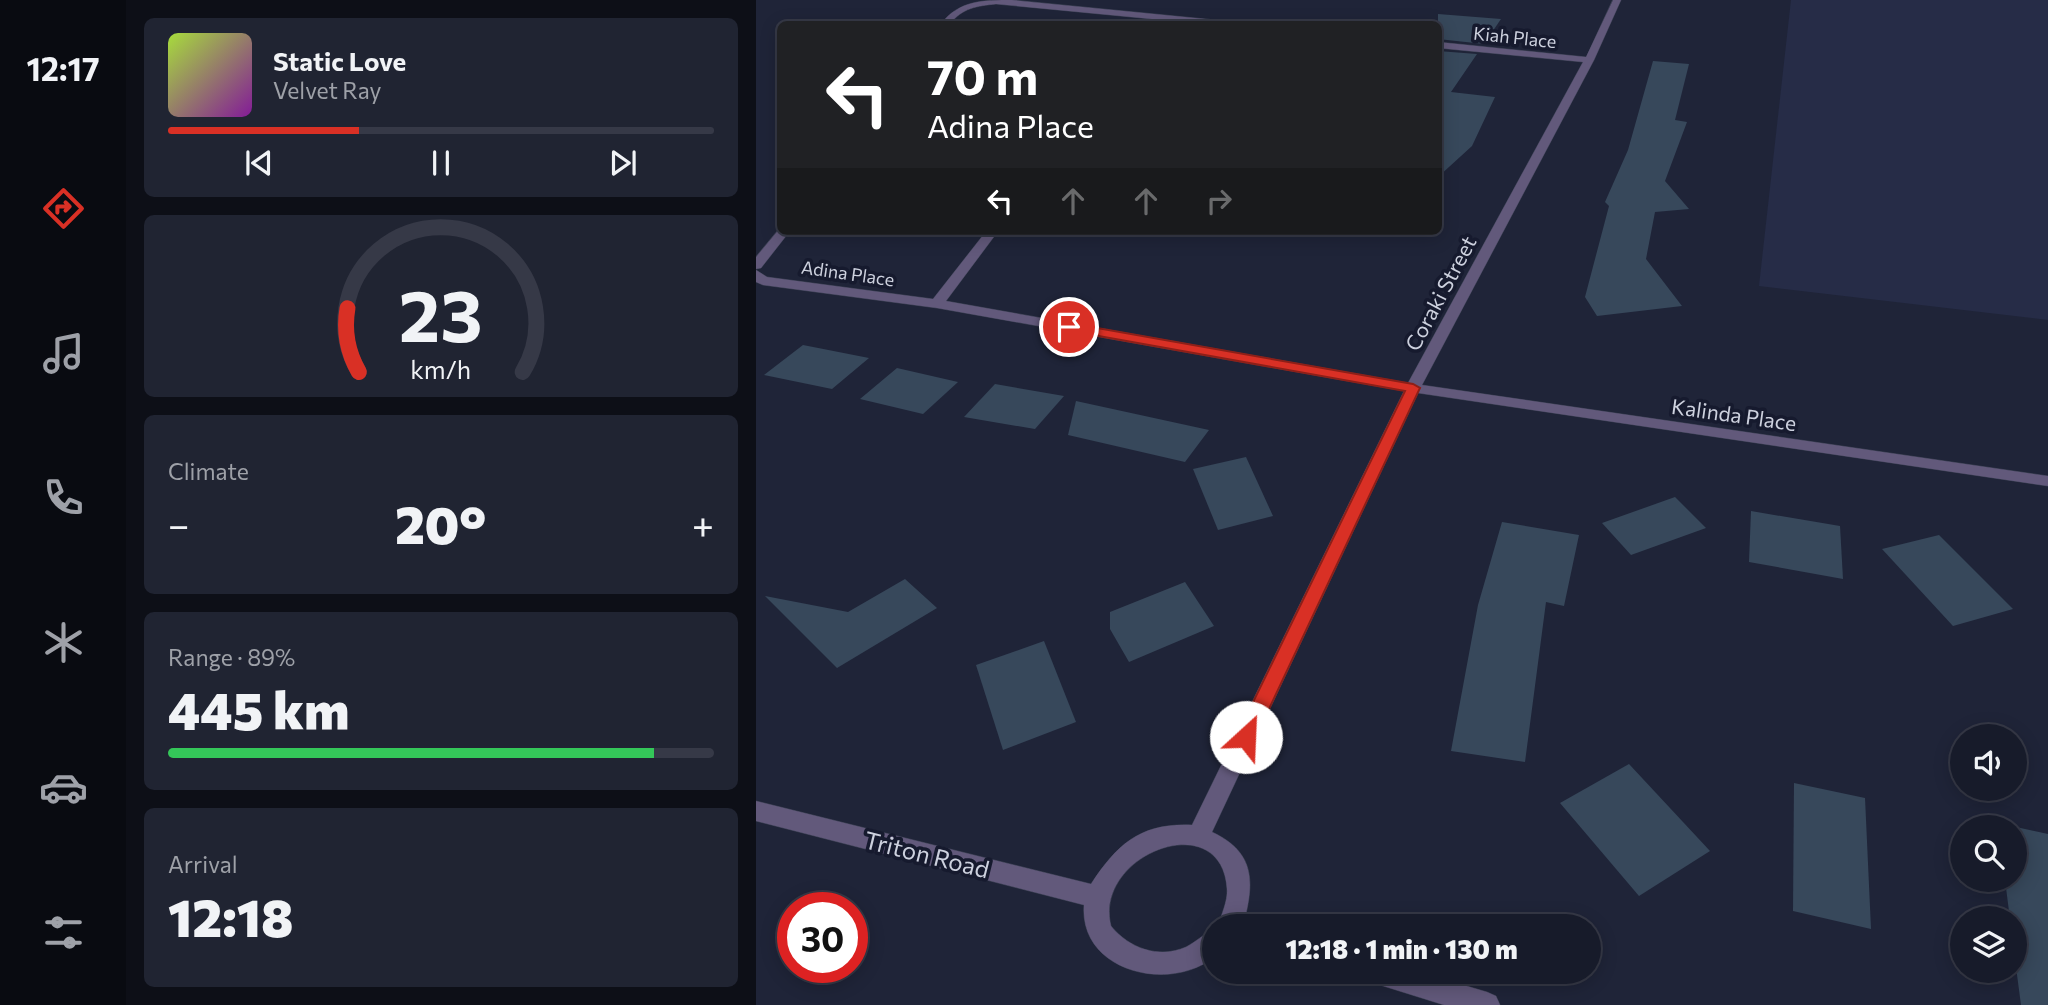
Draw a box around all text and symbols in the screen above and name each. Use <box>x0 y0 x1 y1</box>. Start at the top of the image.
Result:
street label: Kiah Place <box>1472 22 1558 52</box>
text: Static Love <box>273 45 406 76</box>
text: 70 m <box>927 45 1038 105</box>
text: 12:17 <box>26 48 100 88</box>
icon: left <box>812 49 903 140</box>
text: Velvet Ray <box>273 76 381 104</box>
text: Adina Place <box>927 105 1094 145</box>
icon: previous <box>240 144 278 182</box>
icon: pause <box>422 144 460 182</box>
icon: next <box>604 144 642 182</box>
icon: left <box>981 182 1019 220</box>
icon: ahead <box>1054 182 1092 220</box>
icon: ahead <box>1127 182 1165 220</box>
icon: right <box>1200 182 1238 220</box>
icon: directions <box>39 184 88 233</box>
street label: Coraki Street <box>1399 231 1481 355</box>
street label: Adina Place <box>800 256 896 290</box>
text: 23 <box>399 268 483 357</box>
pin <box>1039 297 1099 357</box>
icon: arrive <box>1050 308 1088 346</box>
icon: music <box>39 329 88 378</box>
text: km/h <box>411 354 471 384</box>
street label: Kalinda Place <box>1670 393 1798 435</box>
text: Climate <box>168 457 249 485</box>
icon: phone <box>39 473 88 522</box>
text: 20° <box>395 491 486 555</box>
text: − <box>168 500 190 547</box>
text: + <box>692 500 714 547</box>
icon: climate <box>39 618 88 667</box>
text: Range · 89% <box>168 643 295 671</box>
text: 445 km <box>168 677 349 741</box>
position arrow <box>1209 700 1283 774</box>
map controls <box>1950 724 2027 983</box>
button: sound <box>1950 724 2027 801</box>
icon: car <box>39 763 88 812</box>
button: search <box>1950 815 2027 892</box>
street label: Triton Road <box>862 825 992 883</box>
text: Arrival <box>168 850 238 878</box>
text: 12:18 <box>168 884 294 948</box>
speed limit sign: 30 <box>777 892 868 983</box>
button: layers <box>1950 906 2027 983</box>
icon: filters <box>39 908 88 957</box>
text: 12:18 · 1 min · 130 m <box>1285 933 1518 964</box>

